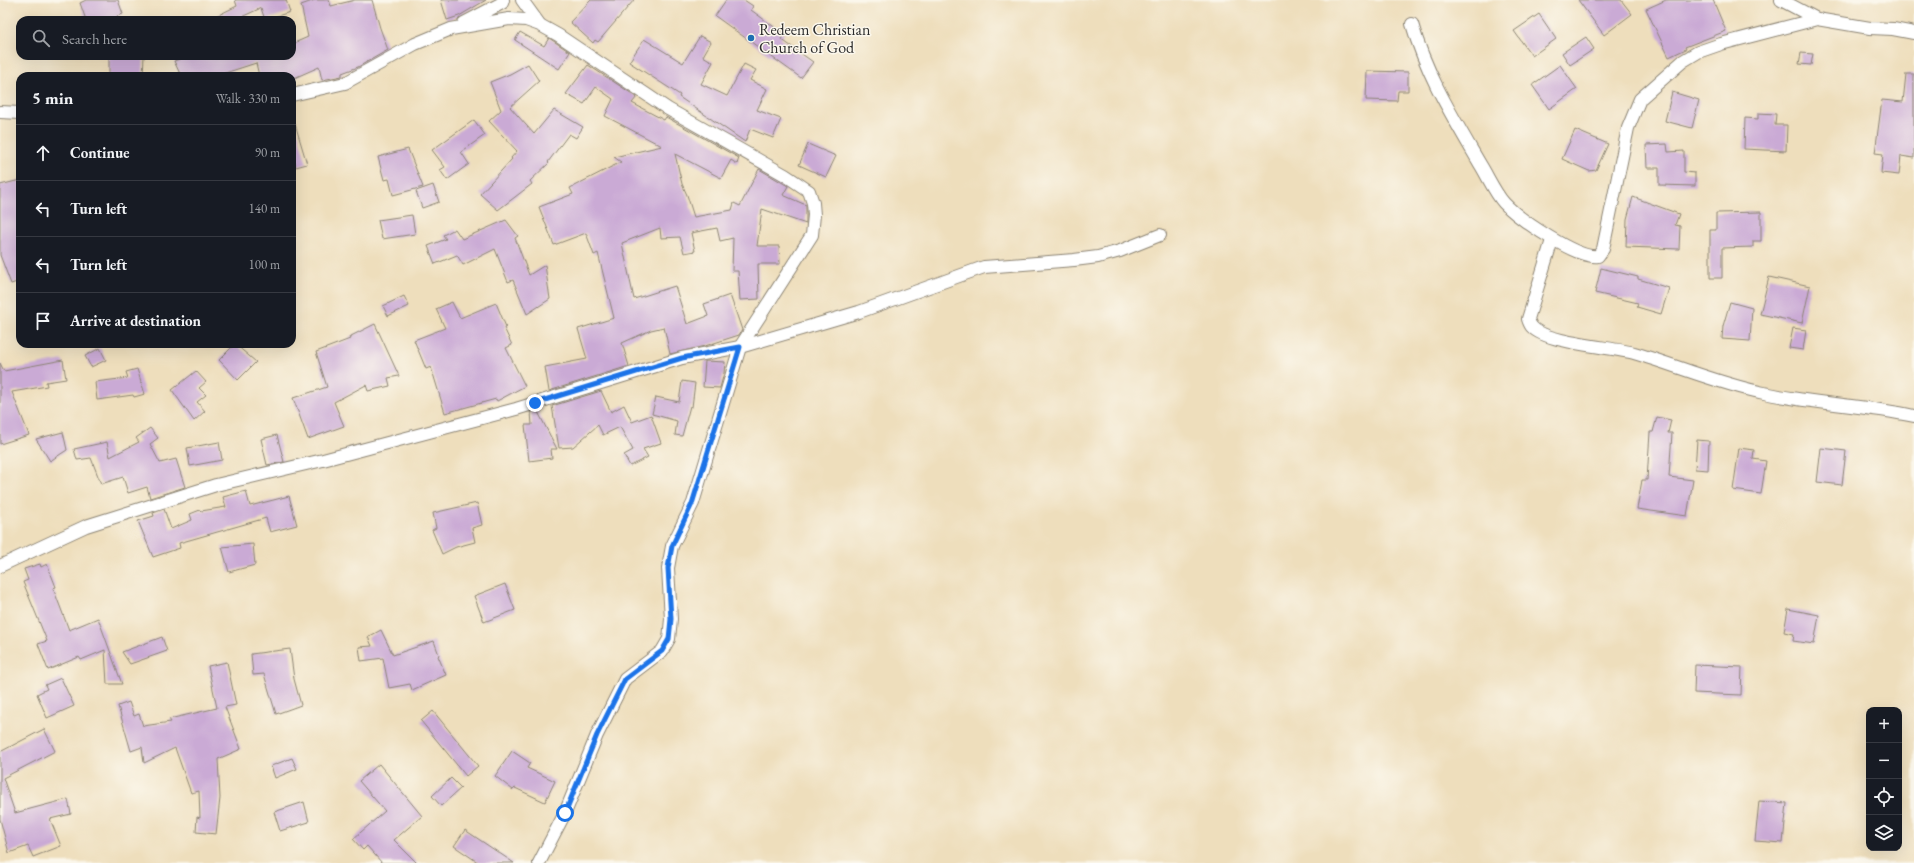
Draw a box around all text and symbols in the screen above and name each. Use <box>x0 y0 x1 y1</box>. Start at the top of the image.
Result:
search box <box>16 16 296 60</box>
place label: Redeem Christian Church of God <box>759 19 871 58</box>
icon: search <box>30 27 52 49</box>
text: Search here <box>62 29 127 48</box>
marker: Redeem Christian Church of God <box>746 33 756 43</box>
text: 5 min <box>32 87 73 109</box>
text: Walk · 330 m <box>216 90 280 107</box>
icon: ahead <box>32 142 54 164</box>
text: Continue <box>70 143 130 162</box>
text: 90 m <box>255 144 280 161</box>
icon: left <box>32 198 54 220</box>
text: Turn left <box>70 199 127 218</box>
text: 140 m <box>249 200 280 217</box>
icon: left <box>32 254 54 276</box>
text: Turn left <box>70 255 127 274</box>
text: 100 m <box>249 256 280 273</box>
icon: arrive <box>32 310 54 332</box>
text: Arrive at destination <box>70 311 201 330</box>
route end <box>526 394 544 412</box>
map controls <box>1866 707 1902 851</box>
button: + <box>1866 707 1902 743</box>
button: − <box>1866 743 1902 779</box>
button: locate <box>1866 779 1902 815</box>
route start <box>556 804 574 822</box>
button: layers <box>1866 815 1902 851</box>

